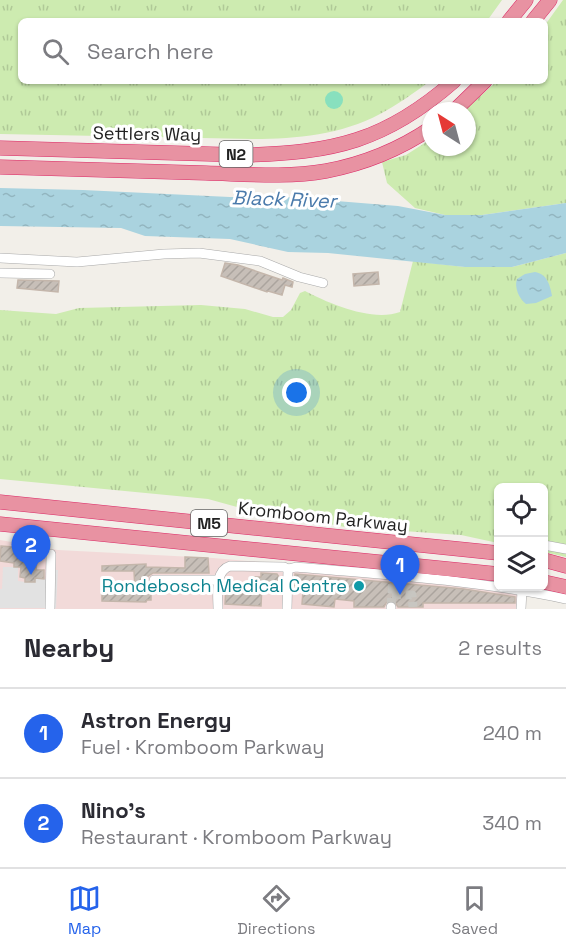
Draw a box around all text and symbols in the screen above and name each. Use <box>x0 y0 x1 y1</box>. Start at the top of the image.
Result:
search box <box>18 18 548 84</box>
icon: search <box>39 35 72 68</box>
text: Search here <box>87 37 214 65</box>
north arrow <box>422 102 476 156</box>
street label: Settlers Way <box>93 121 201 146</box>
road number: N2 <box>220 141 252 167</box>
water label: Black River <box>231 184 339 214</box>
your location <box>282 378 311 407</box>
map controls <box>494 483 548 591</box>
button: locate <box>494 483 548 537</box>
street label: Kromboom Parkway <box>237 496 409 537</box>
road number: M5 <box>191 510 227 536</box>
pin: 2 <box>12 526 51 575</box>
button: layers <box>494 537 548 591</box>
pin: 1 <box>380 546 420 595</box>
place label: Rondebosch Medical Centre <box>102 574 347 597</box>
marker: Rondebosch Medical Centre <box>352 579 366 593</box>
text: Nearby <box>24 631 114 665</box>
text: 2 results <box>458 635 542 661</box>
text: Astron Energy <box>81 706 232 734</box>
text: 1 <box>39 720 48 746</box>
text: 240 m <box>483 720 542 746</box>
text: Fuel · Kromboom Parkway <box>81 734 325 760</box>
text: Nino's <box>81 796 146 824</box>
text: 2 <box>38 810 49 836</box>
text: 340 m <box>482 810 542 836</box>
text: Restaurant · Kromboom Parkway <box>81 824 392 850</box>
tab: Map <box>68 882 101 939</box>
tab: Directions <box>237 882 316 939</box>
tab: Saved <box>451 882 498 939</box>

